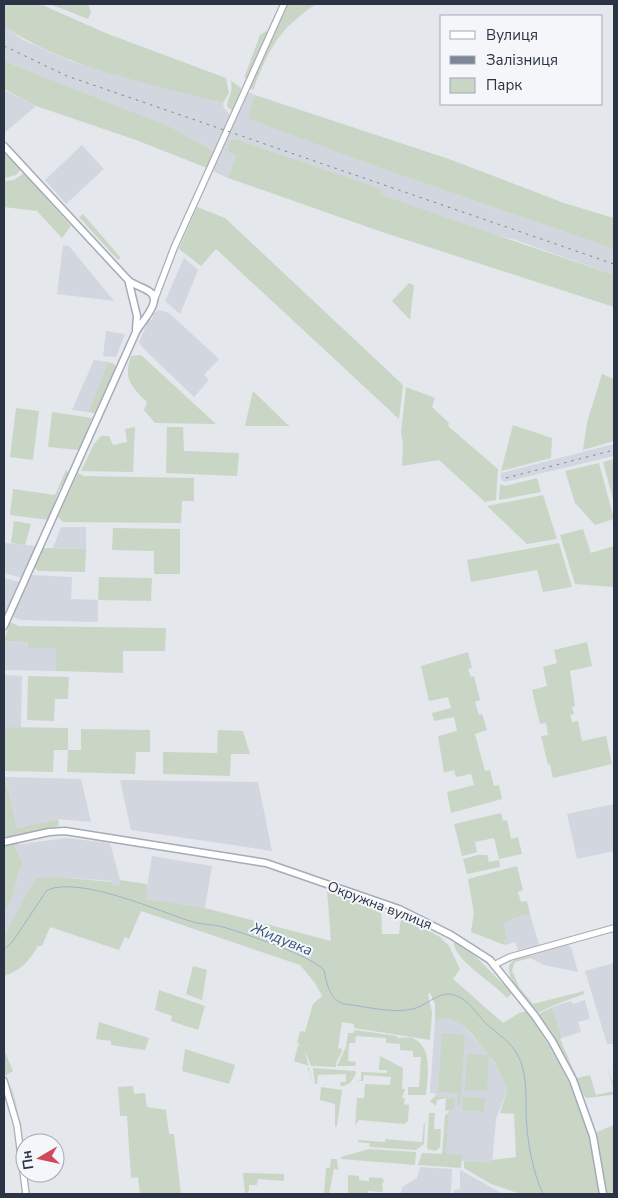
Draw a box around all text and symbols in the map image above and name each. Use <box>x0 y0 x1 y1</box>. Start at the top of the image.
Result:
legend <box>440 15 603 105</box>
text: Вулиця <box>486 25 538 45</box>
text: Залізниця <box>486 50 558 70</box>
text: Парк <box>486 75 522 95</box>
street label: Окружна вулиця <box>325 877 435 934</box>
water label: Жидувка <box>248 917 316 960</box>
north arrow <box>15 1133 65 1183</box>
text: Пн <box>17 1149 39 1171</box>

